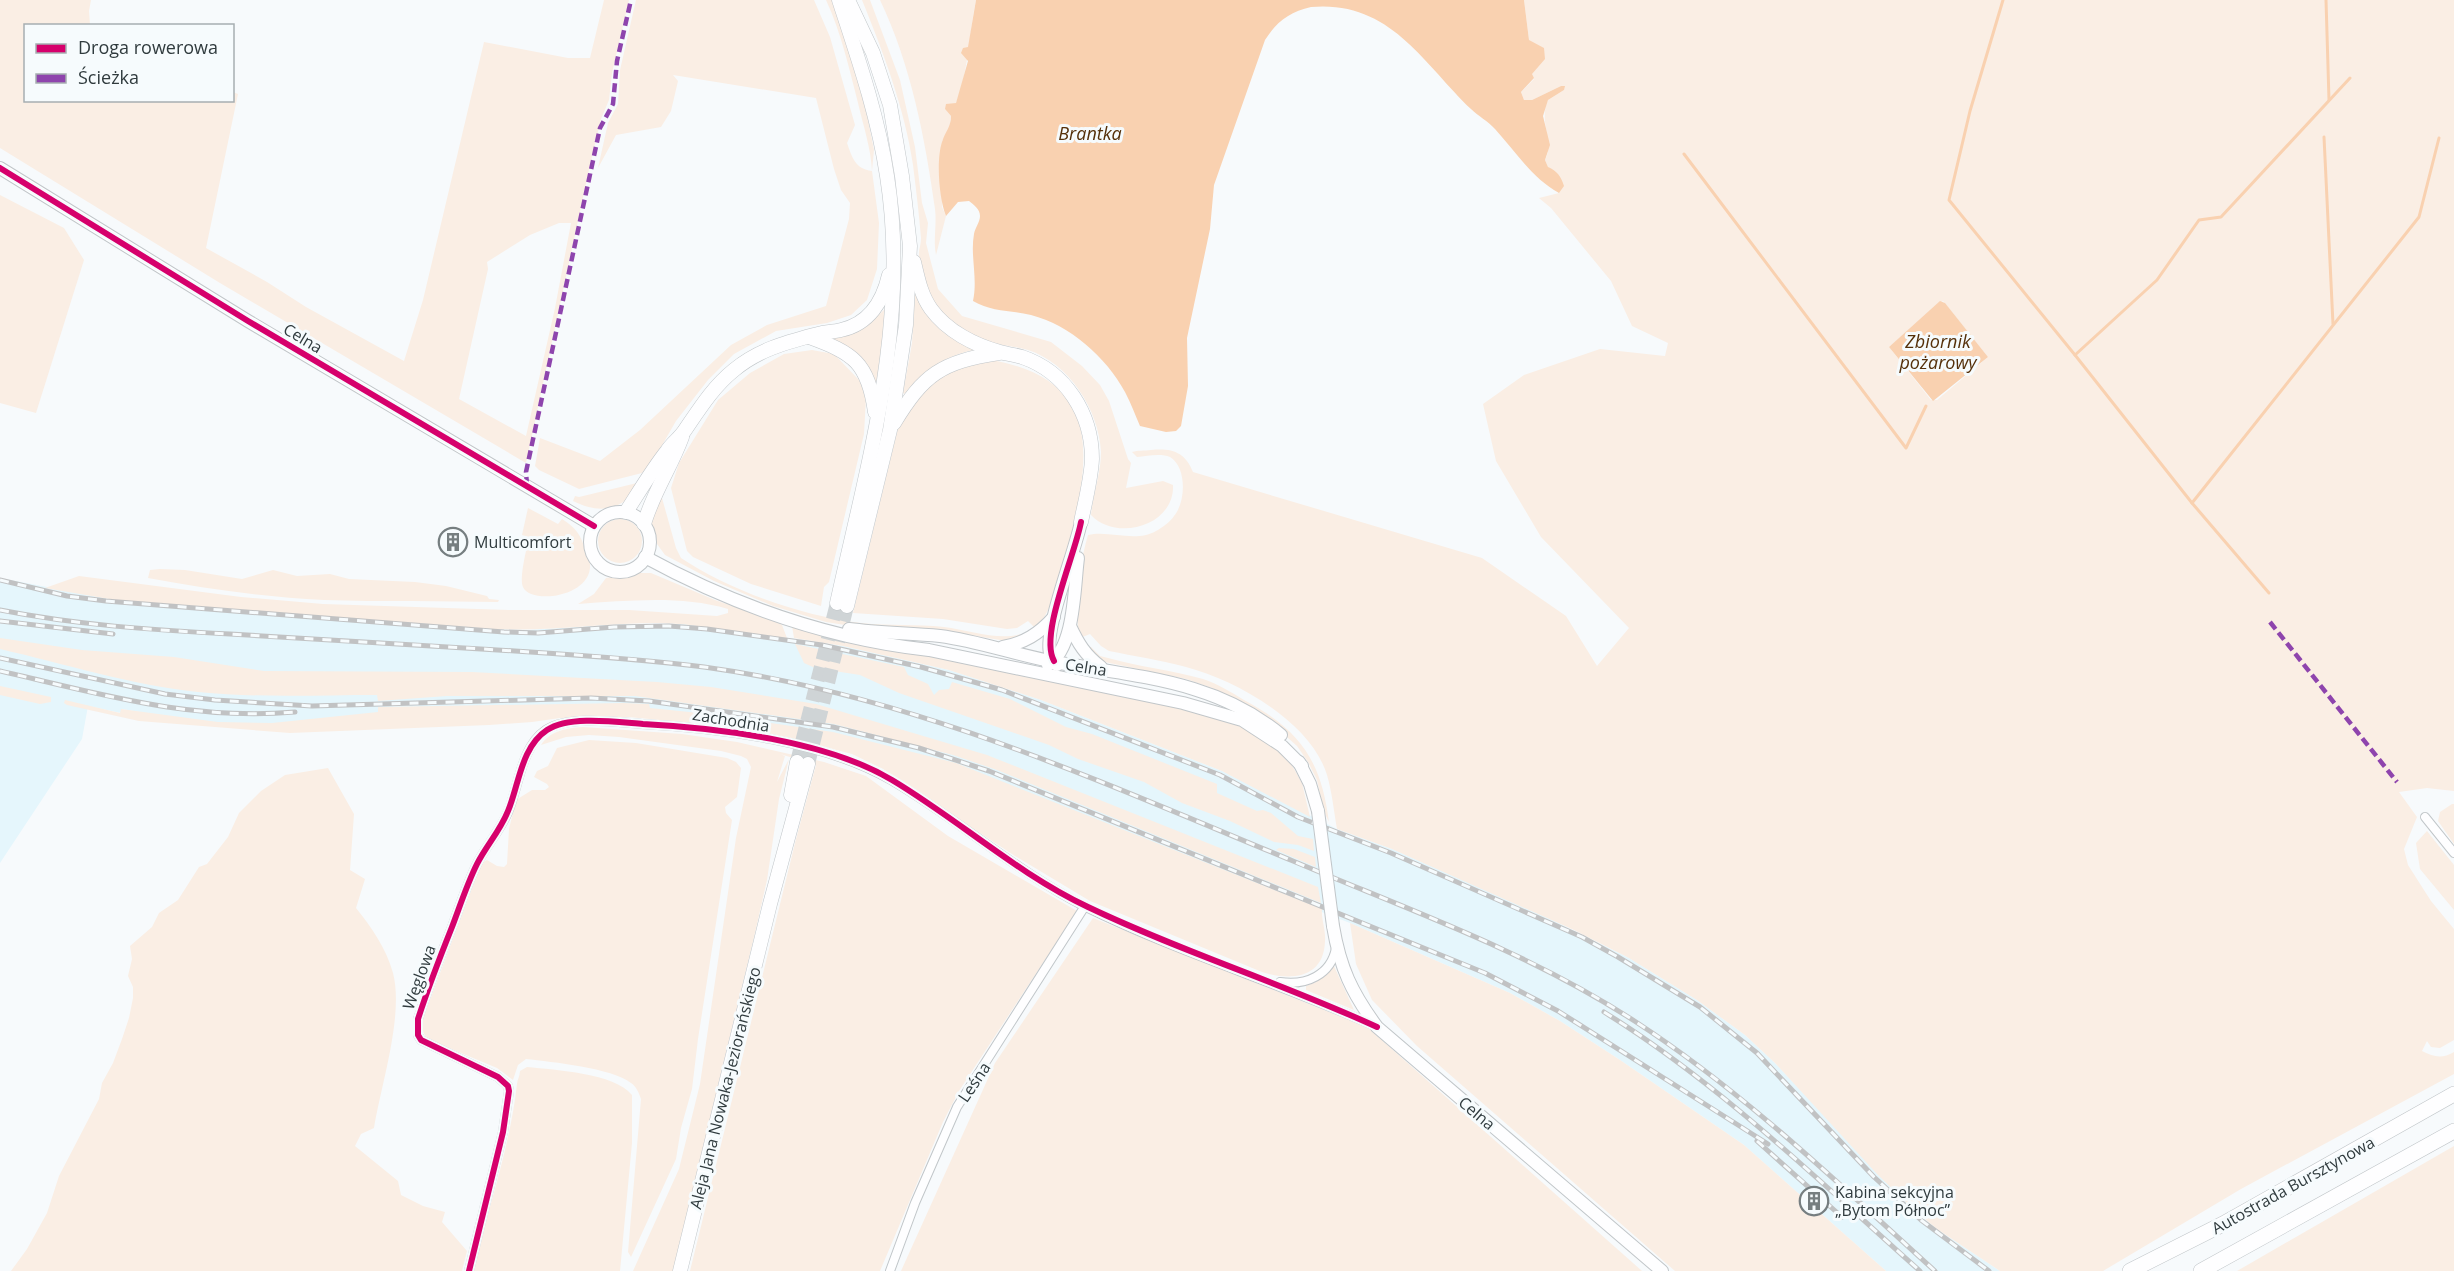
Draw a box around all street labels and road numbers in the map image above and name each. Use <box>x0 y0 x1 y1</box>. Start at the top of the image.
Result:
street label: Celna <box>279 318 327 358</box>
street label: Celna <box>1064 653 1108 681</box>
street label: Zachodnia <box>691 703 771 737</box>
street label: Węglowa <box>397 942 441 1012</box>
street label: Aleja Jana Nowaka-Jeziorańskiego <box>684 965 766 1211</box>
street label: Leśna <box>953 1058 995 1106</box>
street label: Celna <box>1454 1091 1500 1135</box>
street label: Autostrada Bursztynowa <box>2208 1131 2378 1239</box>

